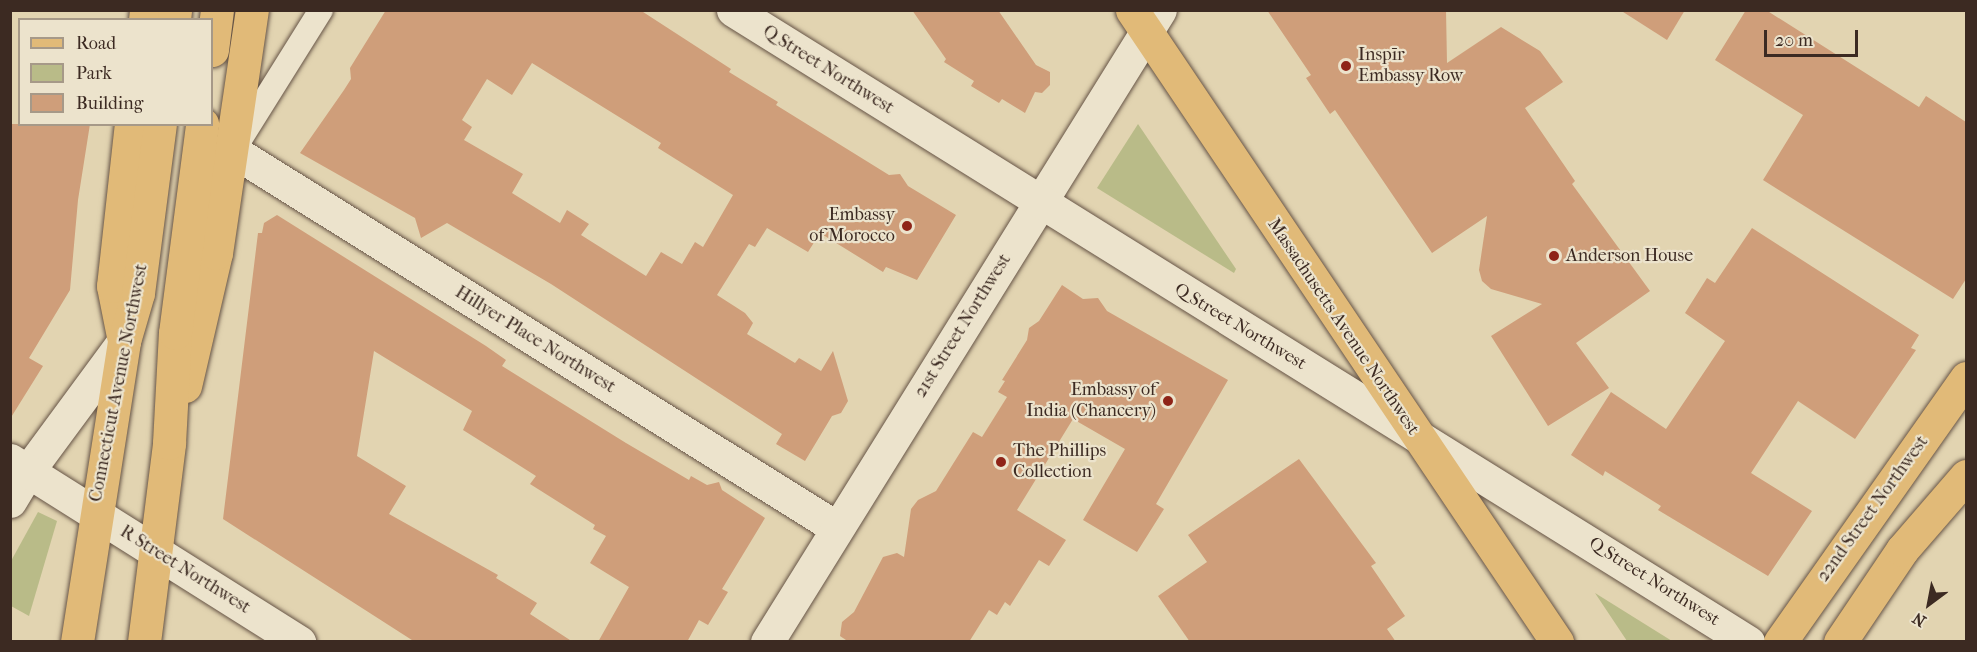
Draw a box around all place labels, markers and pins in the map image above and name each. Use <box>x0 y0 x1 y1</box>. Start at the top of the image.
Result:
place label: Inspīr Embassy Row <box>1358 45 1463 88</box>
marker: Inspīr Embassy Row <box>1339 59 1353 73</box>
place label: Embassy of Morocco <box>809 205 895 248</box>
marker: Embassy of Morocco <box>900 219 914 233</box>
place label: Anderson House <box>1566 245 1693 267</box>
marker: Anderson House <box>1547 249 1561 263</box>
place label: Embassy of India (Chancery) <box>1026 380 1156 422</box>
marker: Embassy of India (Chancery) <box>1161 394 1175 408</box>
place label: The Phillips Collection <box>1013 441 1106 484</box>
marker: The Phillips Collection <box>994 455 1008 469</box>

